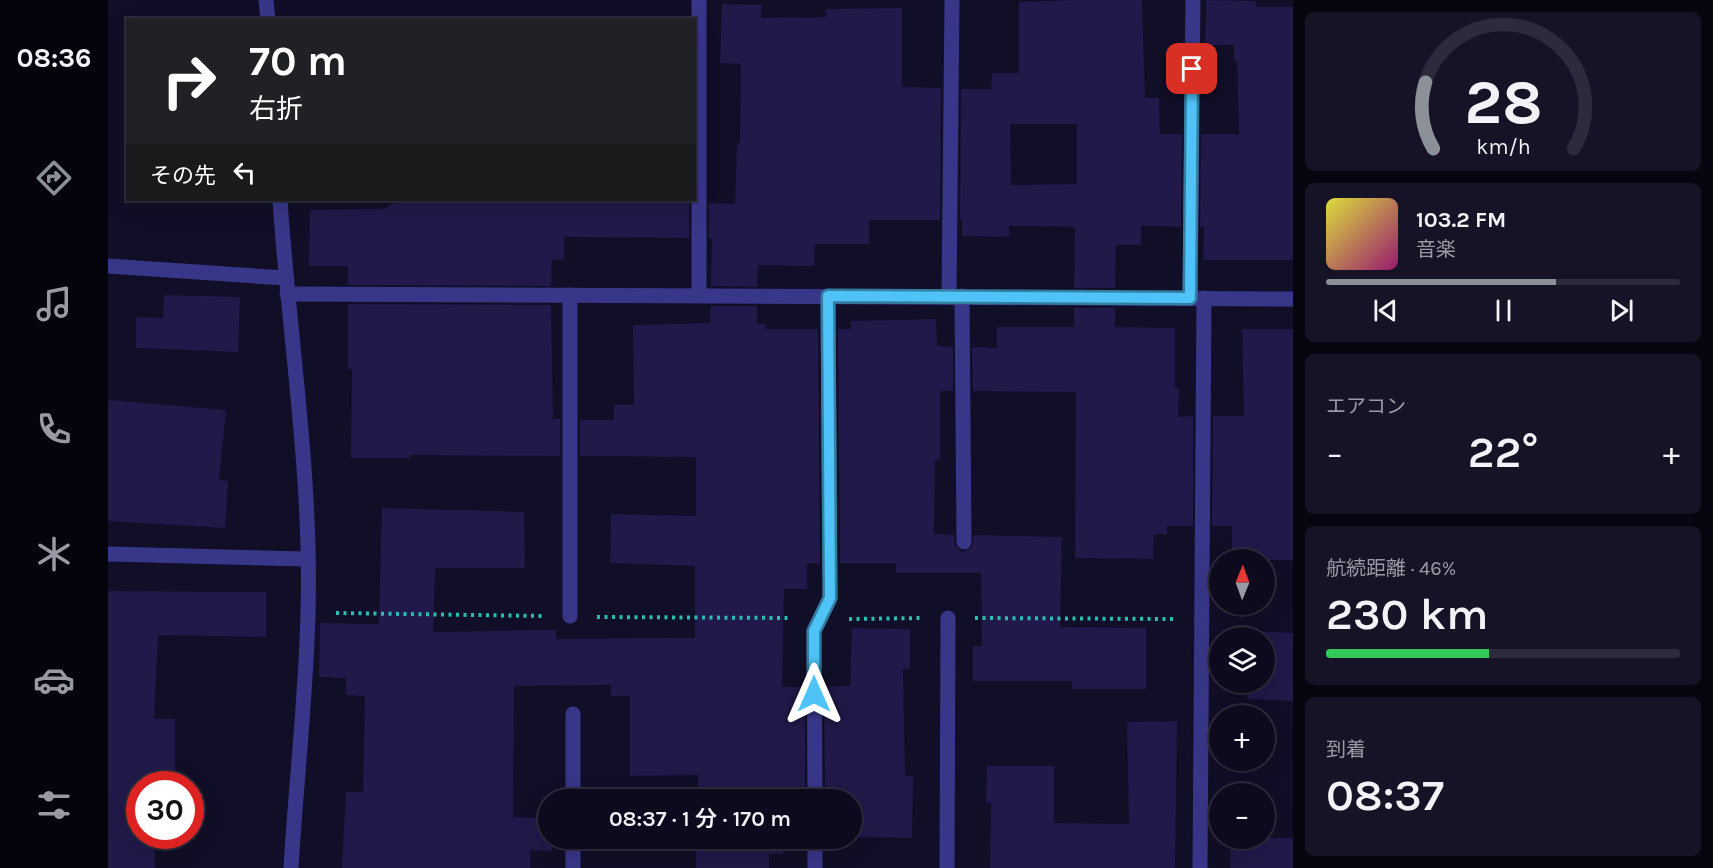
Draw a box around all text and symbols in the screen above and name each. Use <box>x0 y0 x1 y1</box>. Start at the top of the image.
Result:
text: 70 m <box>249 36 347 86</box>
text: 08:36 <box>17 42 92 74</box>
icon: right <box>150 42 228 120</box>
pin <box>1166 43 1217 94</box>
icon: arrive <box>1175 52 1208 85</box>
text: 28 <box>1464 66 1542 139</box>
text: 右折 <box>249 93 303 125</box>
text: km/h <box>1476 134 1530 159</box>
icon: left <box>228 156 261 189</box>
icon: directions <box>33 157 75 199</box>
text: その先 <box>150 163 216 189</box>
text: 103.2 FM <box>1416 207 1506 233</box>
text: 音楽 <box>1416 238 1456 261</box>
icon: music <box>33 283 75 325</box>
icon: previous <box>1369 294 1402 327</box>
icon: pause <box>1487 294 1520 327</box>
icon: next <box>1605 294 1638 327</box>
text: エアコン <box>1326 395 1406 418</box>
icon: phone <box>33 408 75 450</box>
text: 22° <box>1468 426 1538 478</box>
text: − <box>1326 434 1343 472</box>
text: + <box>1663 434 1680 472</box>
icon: climate <box>33 533 75 575</box>
north arrow <box>1209 549 1275 615</box>
map controls <box>1209 549 1275 849</box>
text: 航続距離 · 46% <box>1326 557 1456 580</box>
text: 230 km <box>1326 588 1489 640</box>
button: layers <box>1209 627 1275 693</box>
icon: car <box>33 659 75 701</box>
position arrow <box>782 662 846 726</box>
button: + <box>1209 705 1275 771</box>
text: 到着 <box>1326 738 1366 761</box>
text: 08:37 <box>1326 769 1444 821</box>
speed limit sign: 30 <box>126 771 204 849</box>
button: − <box>1209 783 1275 849</box>
icon: filters <box>33 784 75 826</box>
text: 08:37 · 1 分 · 170 m <box>609 806 791 832</box>

